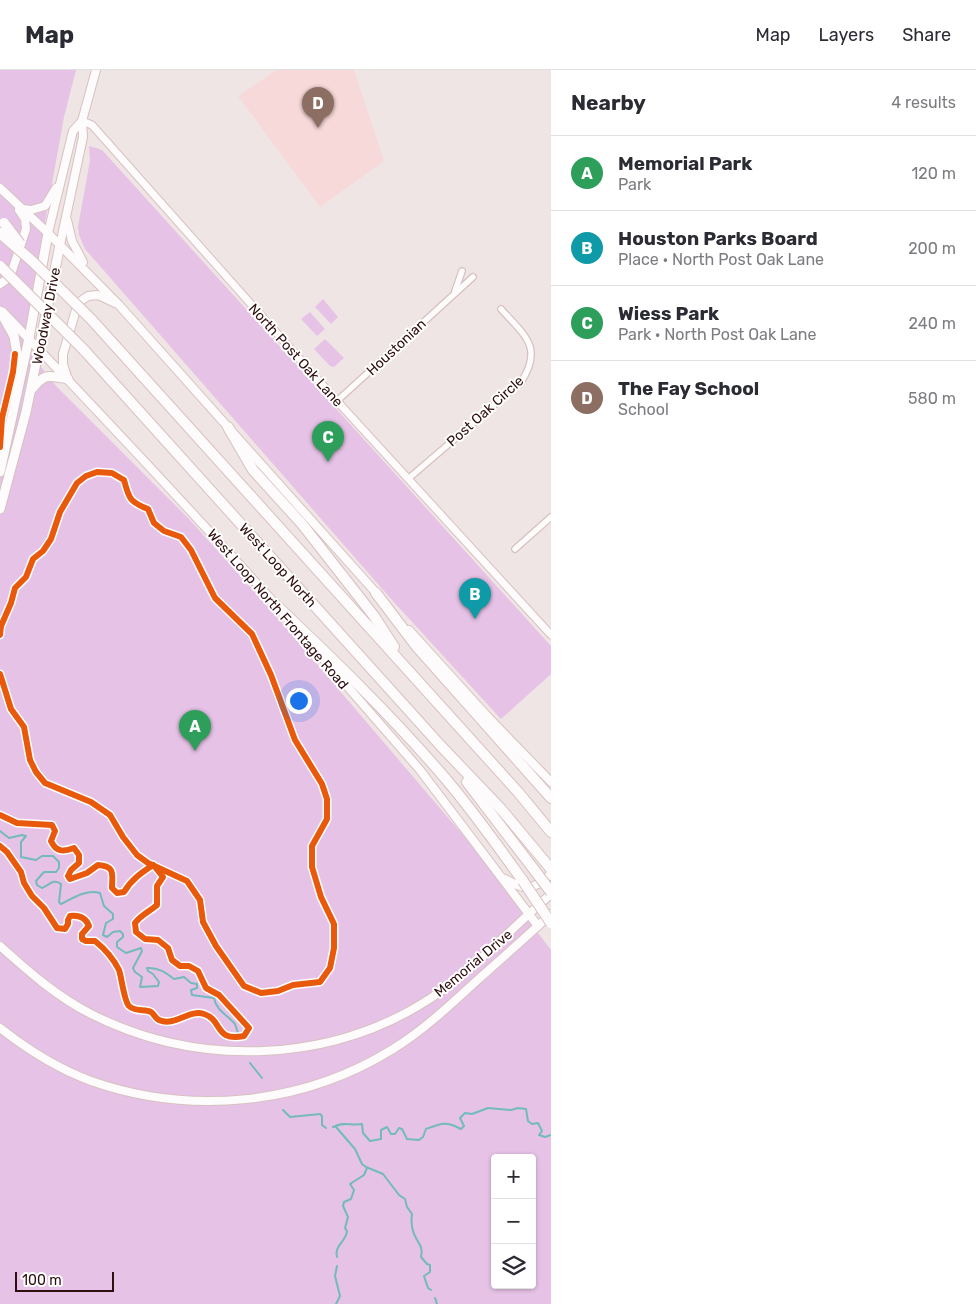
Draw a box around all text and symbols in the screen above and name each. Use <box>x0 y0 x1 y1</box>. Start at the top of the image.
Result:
text: Map <box>25 21 74 49</box>
text: Map <box>756 24 791 46</box>
text: Layers <box>819 24 874 46</box>
text: Share <box>902 24 951 46</box>
pin: D <box>302 87 334 128</box>
text: Nearby <box>571 90 646 115</box>
text: 4 results <box>891 93 956 112</box>
text: Memorial Park <box>618 152 752 175</box>
text: A <box>581 164 593 183</box>
text: 120 m <box>911 164 956 183</box>
text: Park <box>618 175 651 194</box>
text: Houston Parks Board <box>618 227 818 250</box>
text: B <box>581 239 593 258</box>
text: 200 m <box>908 239 956 258</box>
text: Place · North Post Oak Lane <box>618 250 824 269</box>
street label: Woodway Drive <box>29 266 64 366</box>
street label: North Post Oak Lane <box>245 300 347 411</box>
text: Wiess Park <box>618 302 719 325</box>
text: C <box>581 314 593 333</box>
text: 240 m <box>909 314 956 333</box>
street label: Houstonian <box>363 316 430 379</box>
text: Park · North Post Oak Lane <box>618 325 816 344</box>
street label: Post Oak Circle <box>443 372 527 450</box>
text: The Fay School <box>618 377 759 400</box>
text: D <box>581 389 593 408</box>
text: 580 m <box>908 389 956 408</box>
text: School <box>618 400 669 419</box>
pin: C <box>312 421 344 462</box>
street label: West Loop North <box>235 520 320 611</box>
street label: West Loop North Frontage Road <box>203 526 352 693</box>
pin: B <box>459 578 491 619</box>
your location <box>286 688 312 714</box>
pin: A <box>179 710 211 751</box>
street label: Memorial Drive <box>431 926 516 1001</box>
map controls <box>491 1154 536 1289</box>
button: + <box>491 1154 536 1199</box>
button: − <box>491 1199 536 1244</box>
button: layers <box>491 1244 536 1289</box>
scale bar <box>15 1269 114 1292</box>
text: 100 m <box>22 1272 62 1289</box>

